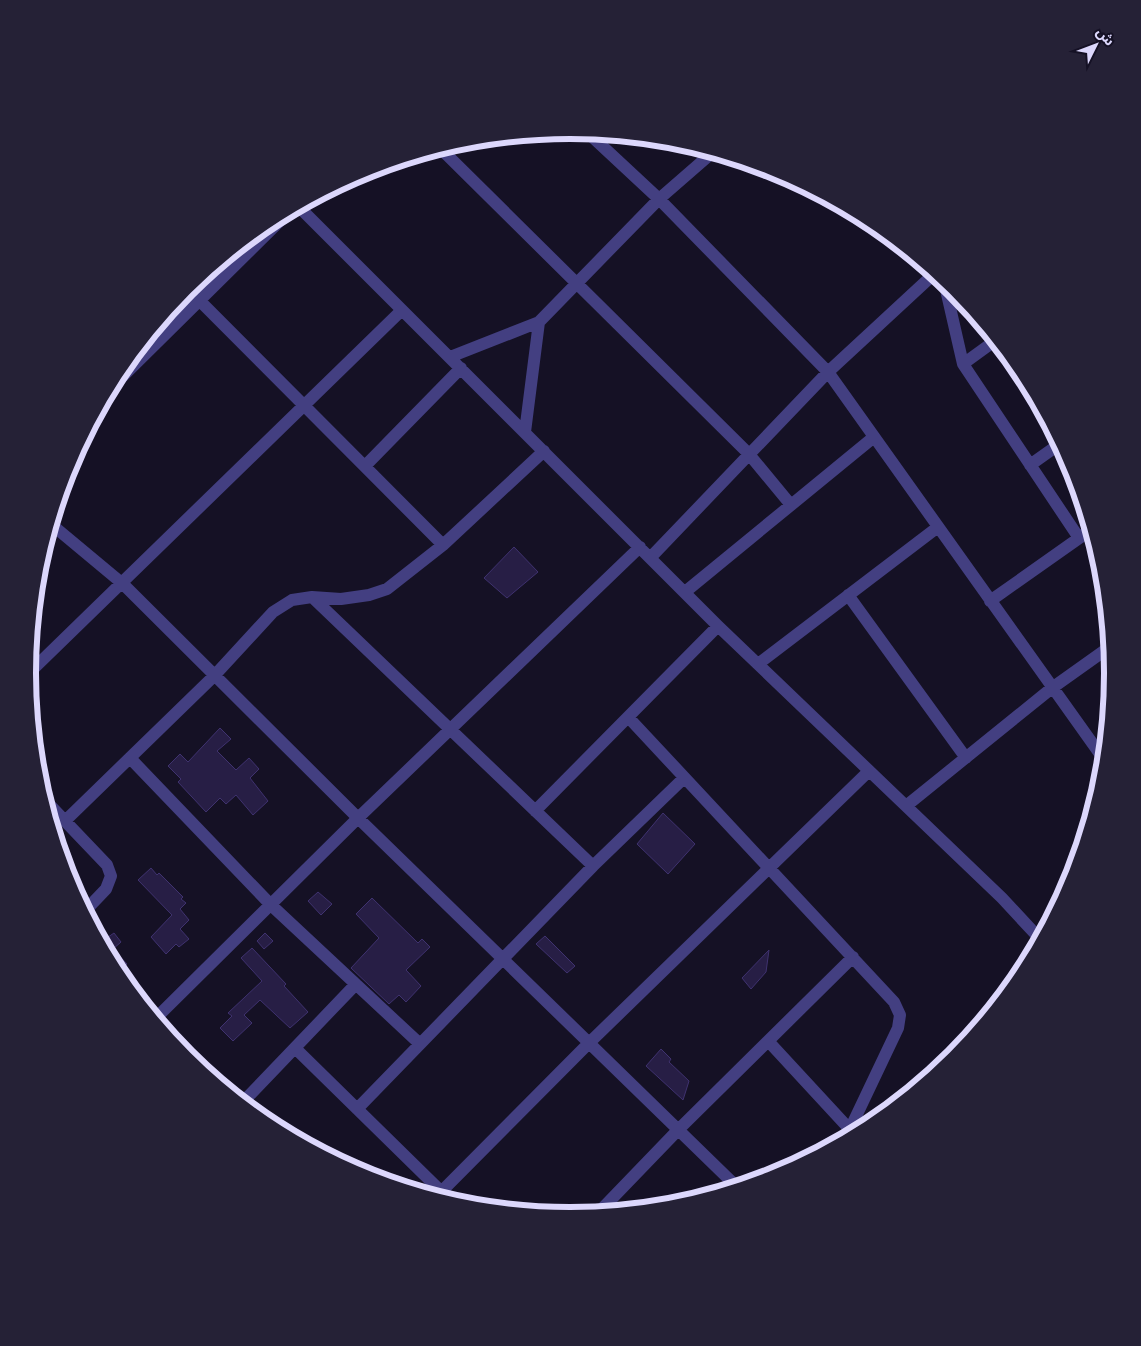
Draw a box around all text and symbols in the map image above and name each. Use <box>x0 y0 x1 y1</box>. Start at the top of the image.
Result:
north arrow <box>1071 20 1121 70</box>
text: ش <box>1093 23 1119 49</box>

